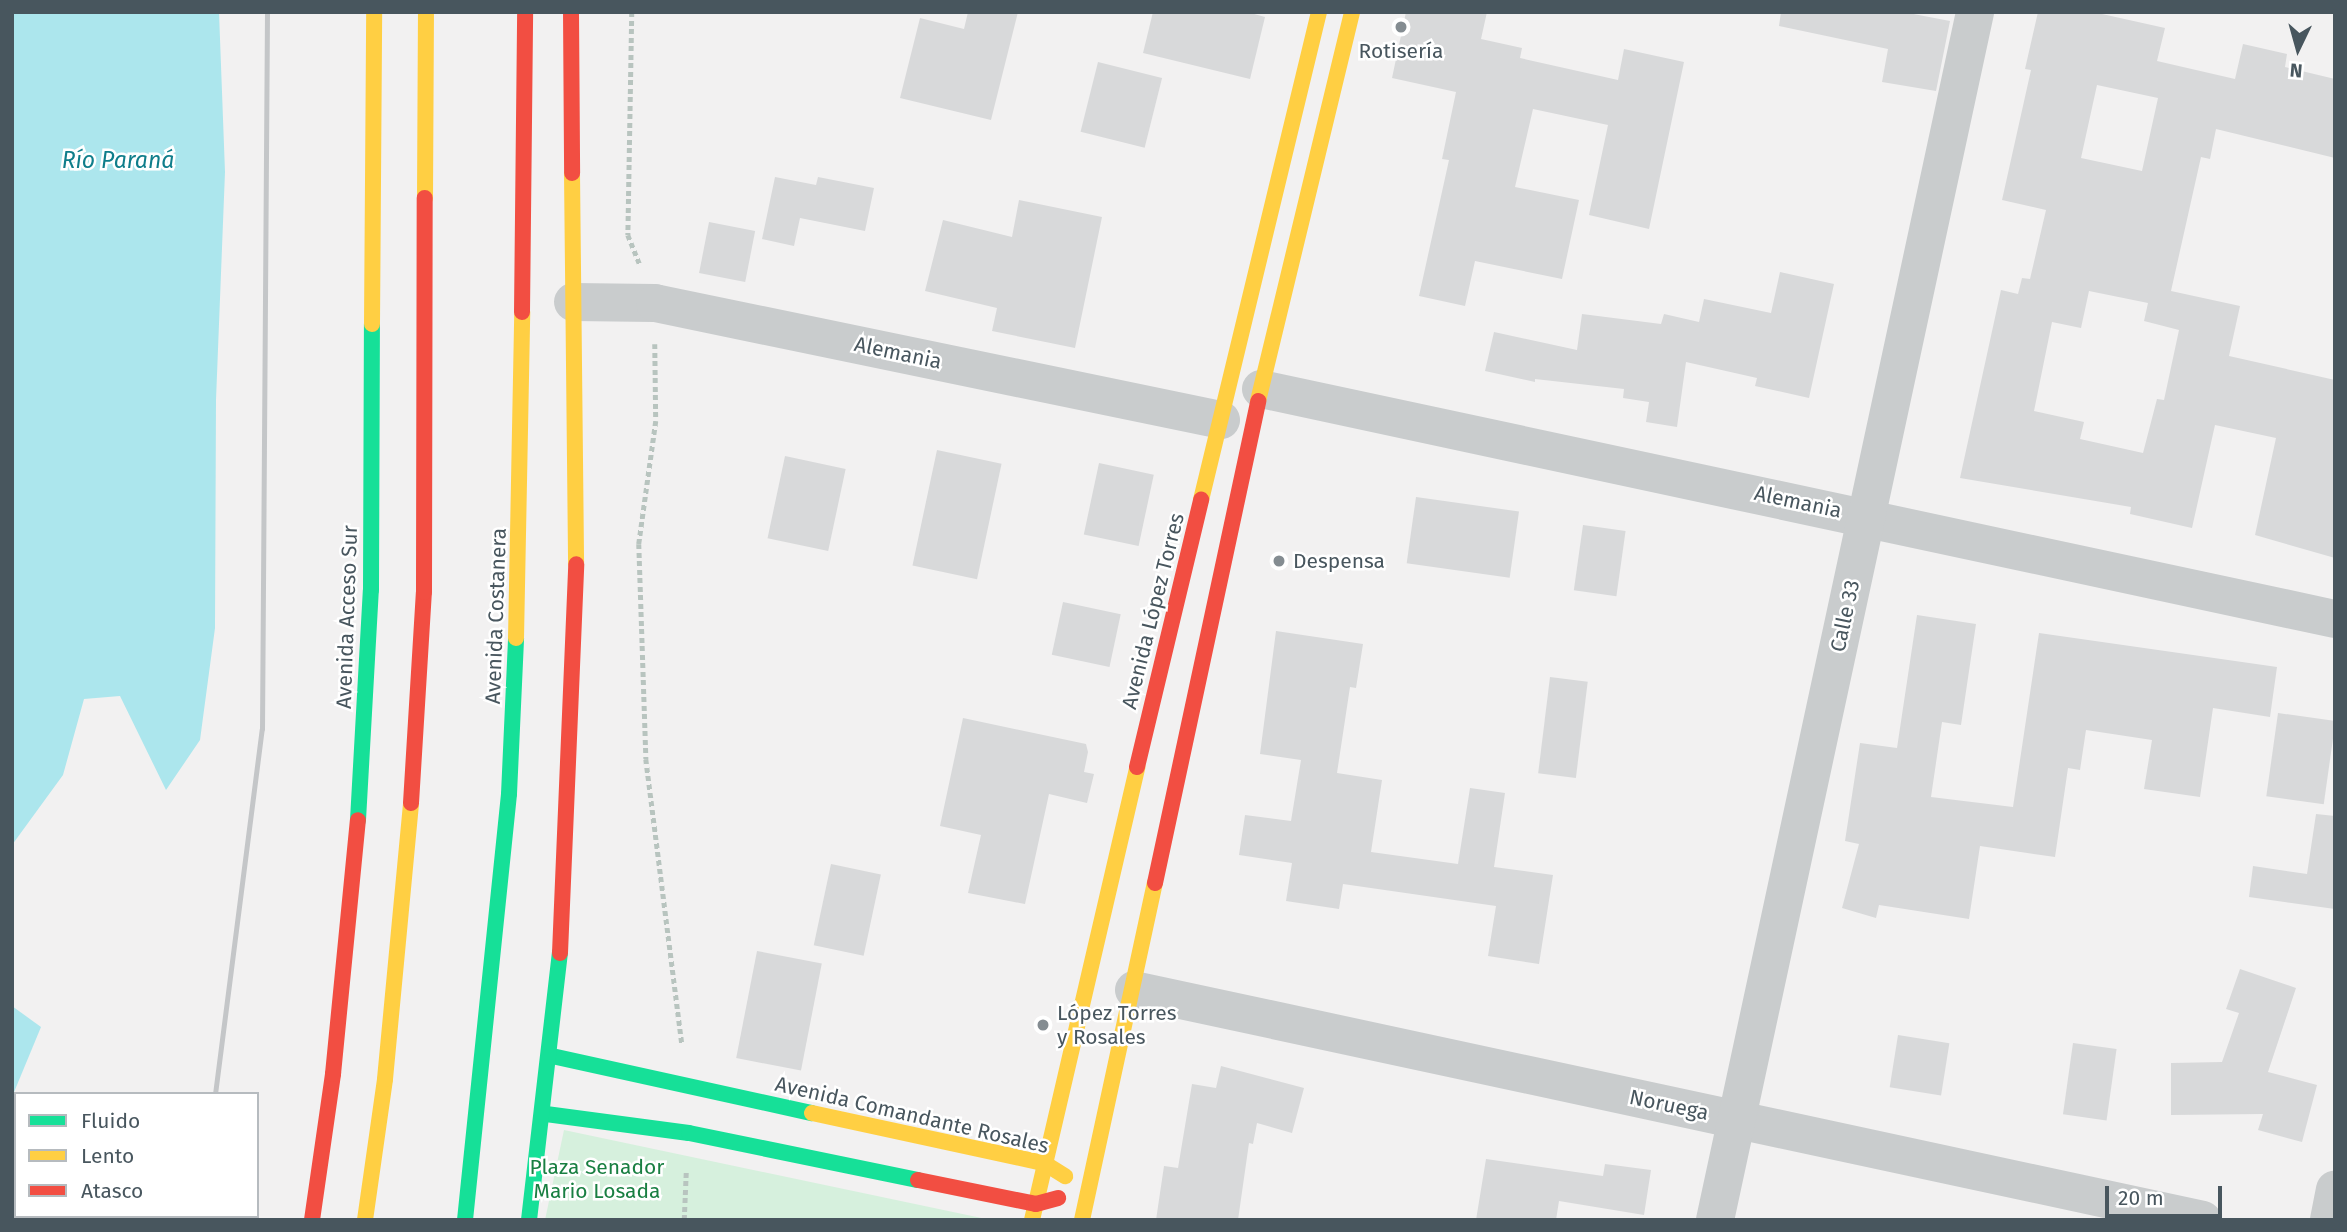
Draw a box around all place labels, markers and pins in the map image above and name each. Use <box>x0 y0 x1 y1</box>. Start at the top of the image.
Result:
marker: Rotisería <box>1393 19 1409 35</box>
place label: Rotisería <box>1359 38 1443 64</box>
place label: Despensa <box>1293 548 1385 574</box>
marker: Despensa <box>1271 553 1287 569</box>
place label: López Torres y Rosales <box>1057 1000 1177 1050</box>
marker: López Torres y Rosales <box>1035 1017 1051 1033</box>

